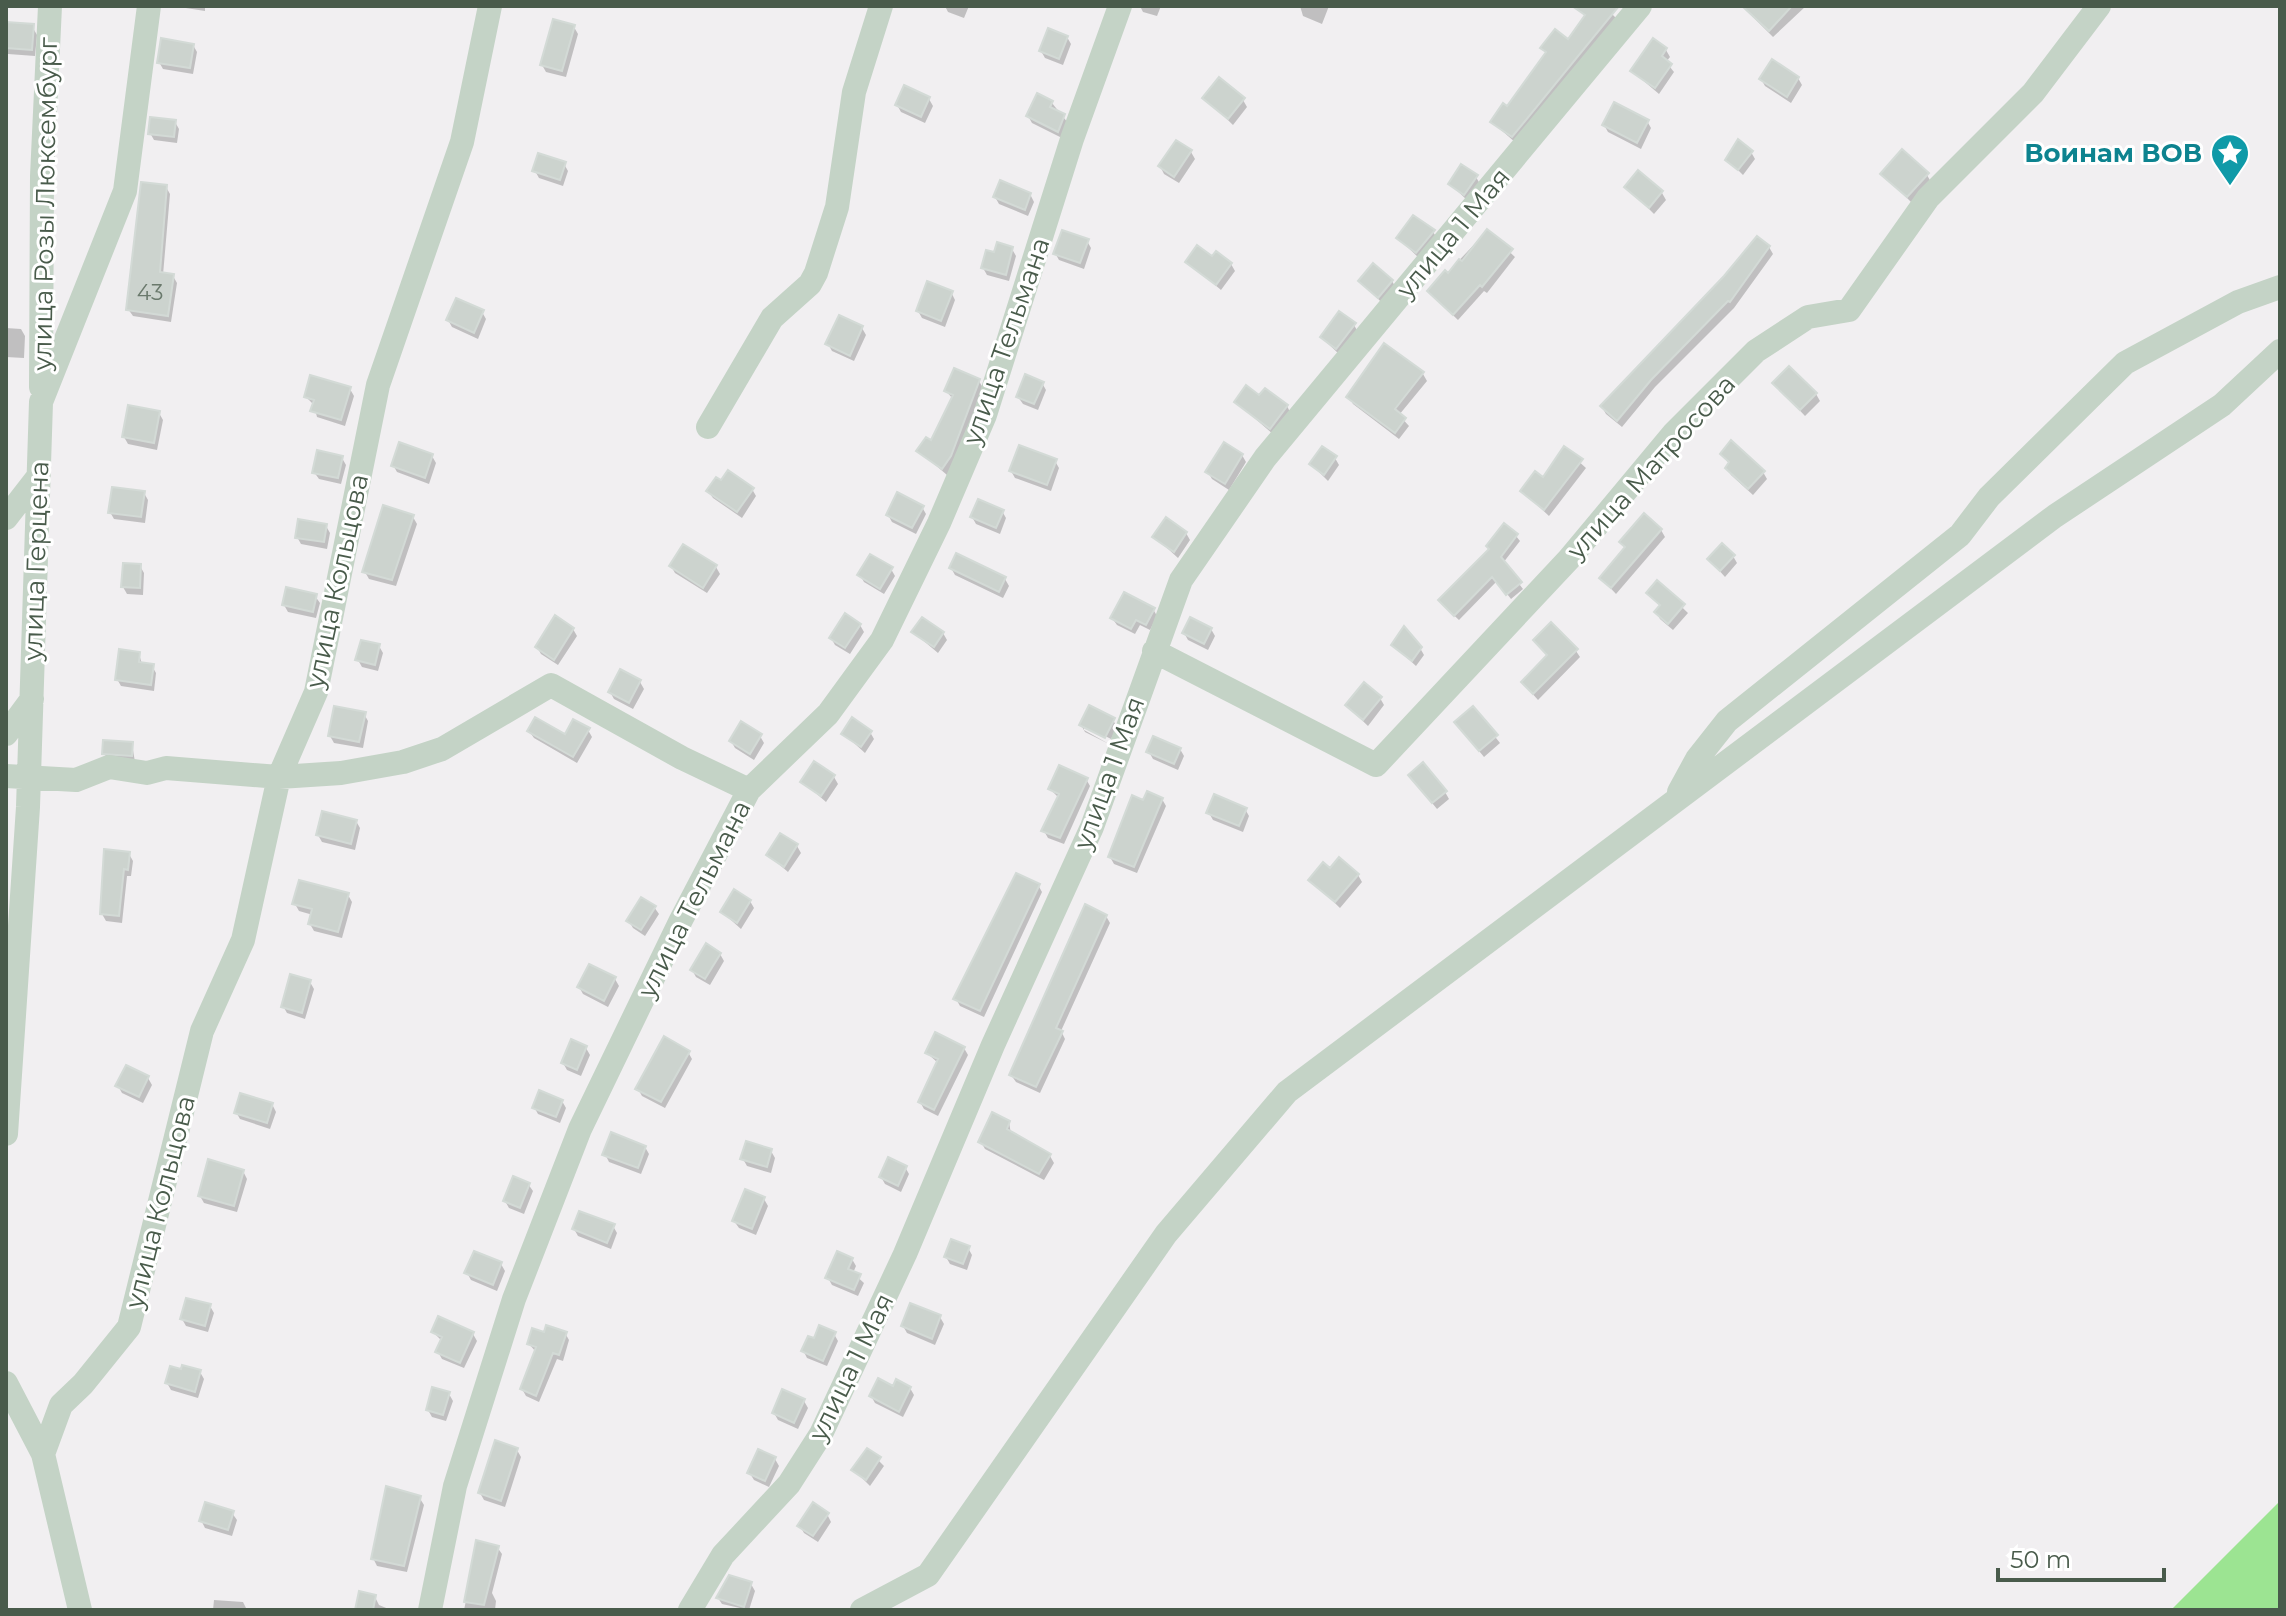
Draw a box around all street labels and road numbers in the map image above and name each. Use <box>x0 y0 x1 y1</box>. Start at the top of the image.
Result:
street label: улица Розы Люксембург <box>26 36 64 372</box>
street label: улица 1 Мая <box>1389 161 1517 305</box>
street label: улица Тельмана <box>955 233 1056 450</box>
street label: улица Матросова <box>1559 368 1742 566</box>
street label: улица Герцена <box>16 460 55 663</box>
street label: улица Кольцова <box>298 471 375 692</box>
street label: улица 1 Мая <box>1066 692 1151 855</box>
street label: улица Тельмана <box>630 795 758 1004</box>
street label: улица Кольцова <box>118 1092 202 1313</box>
street label: улица 1 Мая <box>801 1288 900 1447</box>

